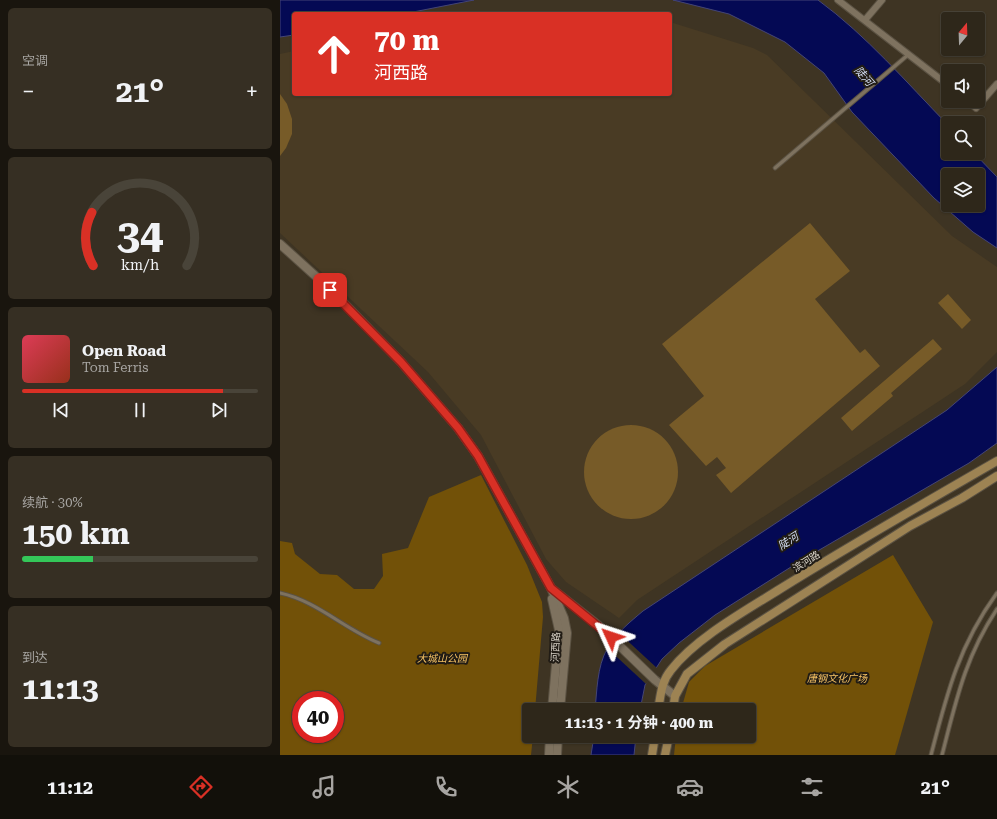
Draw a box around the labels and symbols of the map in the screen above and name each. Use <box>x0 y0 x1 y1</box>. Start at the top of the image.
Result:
north arrow <box>941 12 985 56</box>
water label: 陡河 <box>851 64 877 90</box>
pin <box>313 273 347 307</box>
water label: 陡河 <box>776 529 803 553</box>
street label: 滨河路 <box>791 549 822 574</box>
position arrow <box>590 616 632 658</box>
street label: 河西路 <box>549 632 562 662</box>
park label: 大城山公园 <box>417 653 469 664</box>
park label: 唐钢文化广场 <box>807 673 868 684</box>
speed limit sign: 40 <box>292 691 344 743</box>

